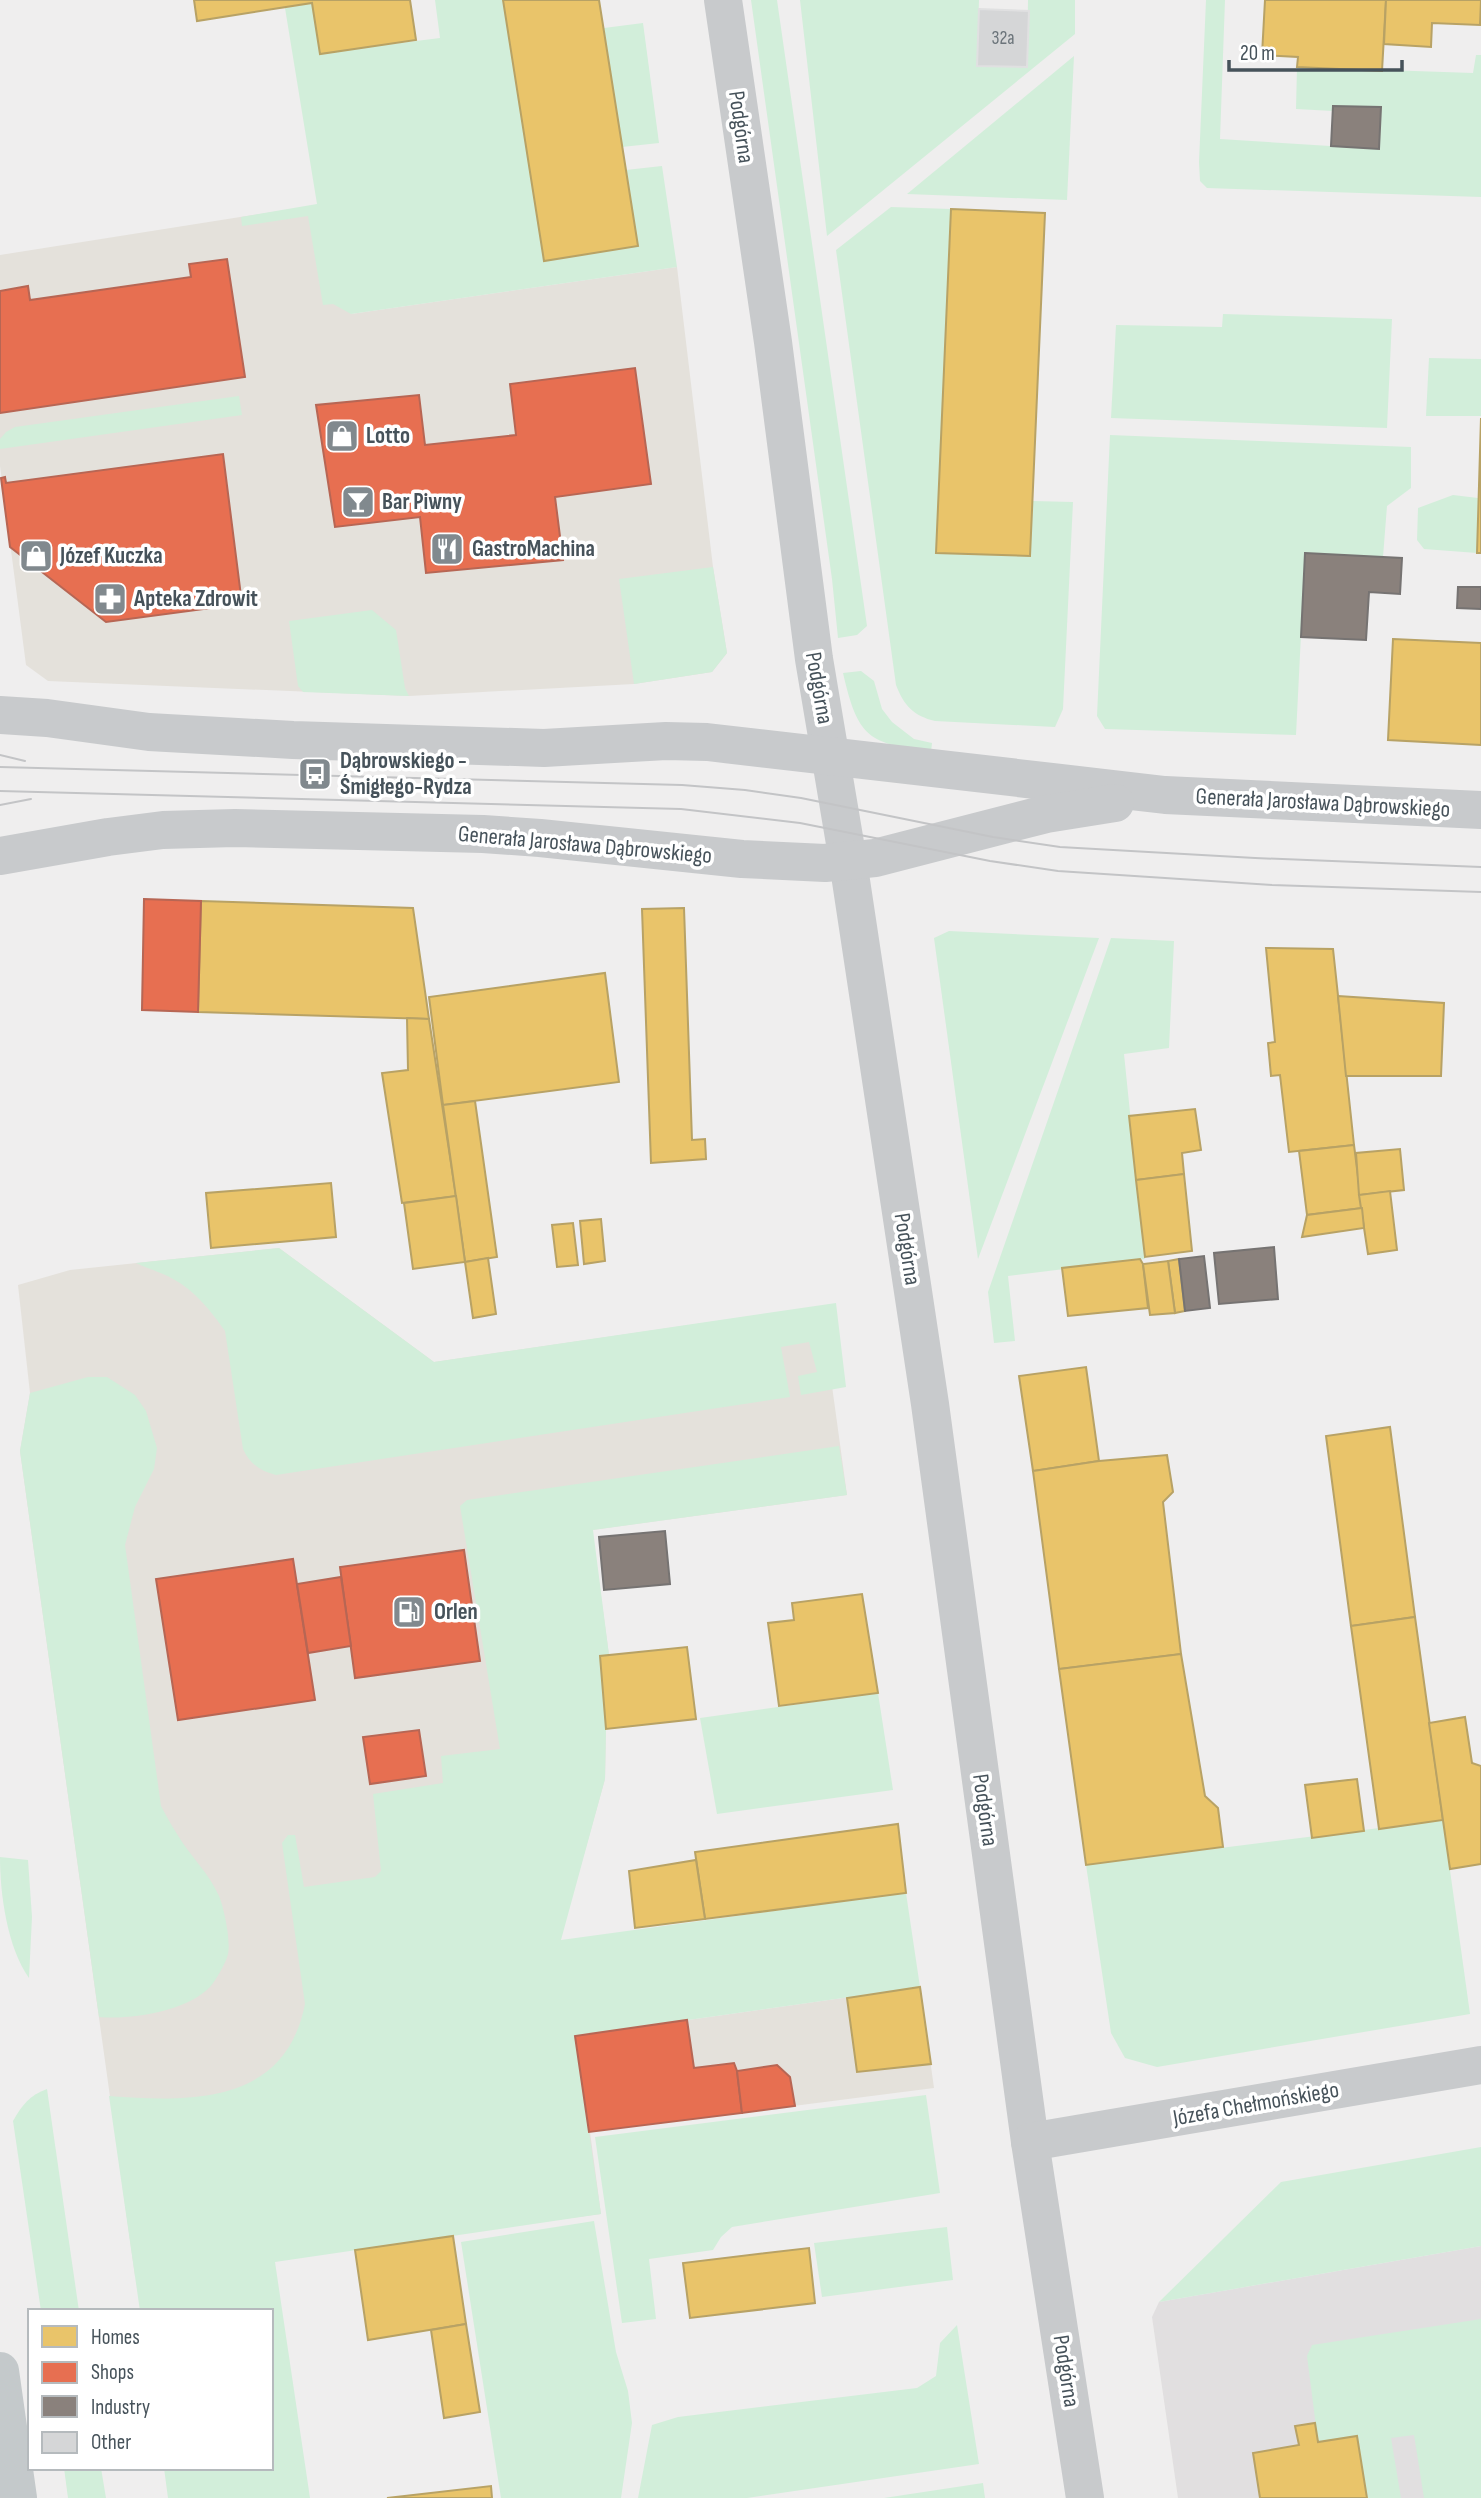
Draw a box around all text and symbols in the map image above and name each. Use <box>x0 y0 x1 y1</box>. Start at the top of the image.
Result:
house number: 32a <box>991 27 1015 50</box>
scale bar <box>1229 28 1402 72</box>
text: 20 m <box>1240 41 1275 66</box>
street label: Podgórna <box>722 89 760 165</box>
shop icon: Lotto <box>323 417 361 455</box>
place label: Lotto <box>366 422 410 450</box>
bar icon: Bar Piwny <box>339 483 377 521</box>
place label: Bar Piwny <box>382 488 462 516</box>
restaurant icon: GastroMachina <box>428 530 466 568</box>
place label: GastroMachina <box>472 535 595 563</box>
shop icon: Józef Kuczka <box>17 537 55 575</box>
place label: Józef Kuczka <box>59 542 163 570</box>
pharmacy icon: Apteka Zdrowit <box>91 580 129 618</box>
place label: Apteka Zdrowit <box>133 585 258 613</box>
street label: Podgórna <box>799 650 839 726</box>
place label: Dąbrowskiego - Śmigłego-Rydza <box>340 747 472 801</box>
bus stop icon: Dąbrowskiego - Śmigłego-Rydza <box>296 755 334 793</box>
street label: Generała Jarosława Dąbrowskiego <box>1195 782 1451 824</box>
street label: Generała Jarosława Dąbrowskiego <box>457 820 713 870</box>
street label: Podgórna <box>887 1211 927 1287</box>
fuel station icon: Orlen <box>390 1593 428 1631</box>
place label: Orlen <box>434 1598 478 1626</box>
street label: Podgórna <box>966 1772 1004 1848</box>
street label: Józefa Chełmońskiego <box>1170 2076 1341 2133</box>
legend <box>28 2309 273 2470</box>
text: Homes <box>91 2325 140 2350</box>
street label: Podgórna <box>1046 2333 1086 2409</box>
text: Shops <box>91 2360 134 2385</box>
text: Industry <box>91 2395 150 2420</box>
text: Other <box>91 2430 131 2455</box>

